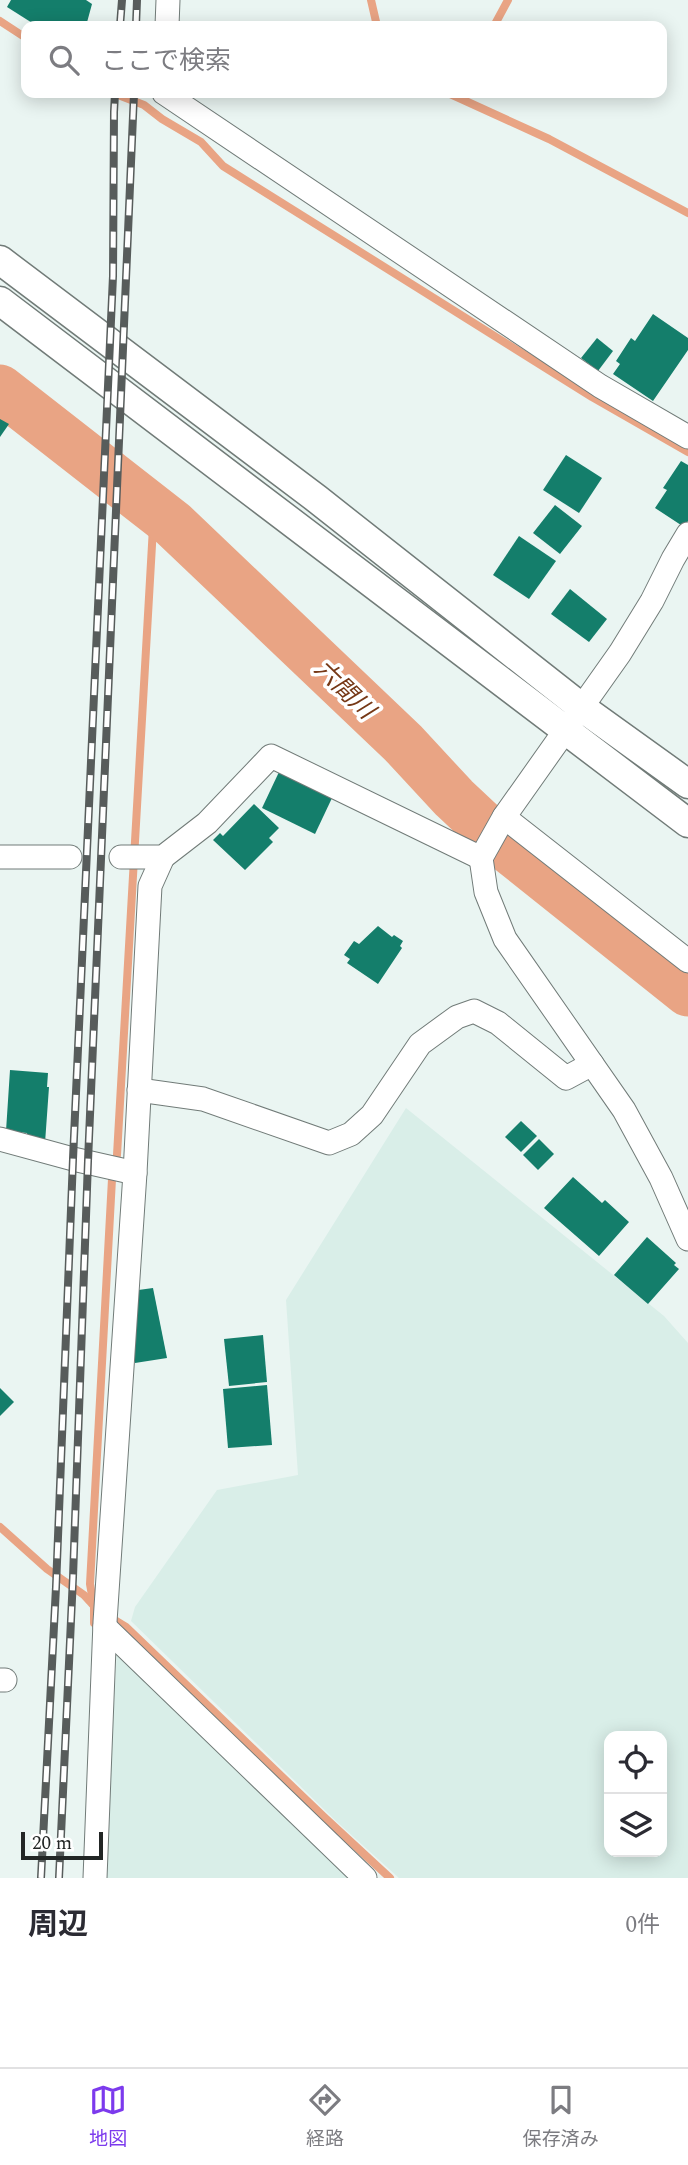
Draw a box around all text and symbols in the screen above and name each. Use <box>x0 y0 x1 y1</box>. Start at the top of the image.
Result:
search box <box>21 21 667 98</box>
icon: search <box>45 41 83 79</box>
text: ここで検索 <box>101 41 231 81</box>
water label: 六間川 <box>306 652 385 730</box>
map controls <box>604 1731 667 1857</box>
button: locate <box>604 1731 667 1794</box>
button: layers <box>604 1794 667 1857</box>
scale bar <box>21 1829 103 1861</box>
text: 20 m <box>32 1829 72 1858</box>
text: 周辺 <box>28 1902 88 1948</box>
text: 0件 <box>626 1908 660 1943</box>
tab: 地図 <box>89 2081 127 2154</box>
tab: 経路 <box>306 2081 344 2154</box>
tab: 保存済み <box>523 2081 599 2154</box>

